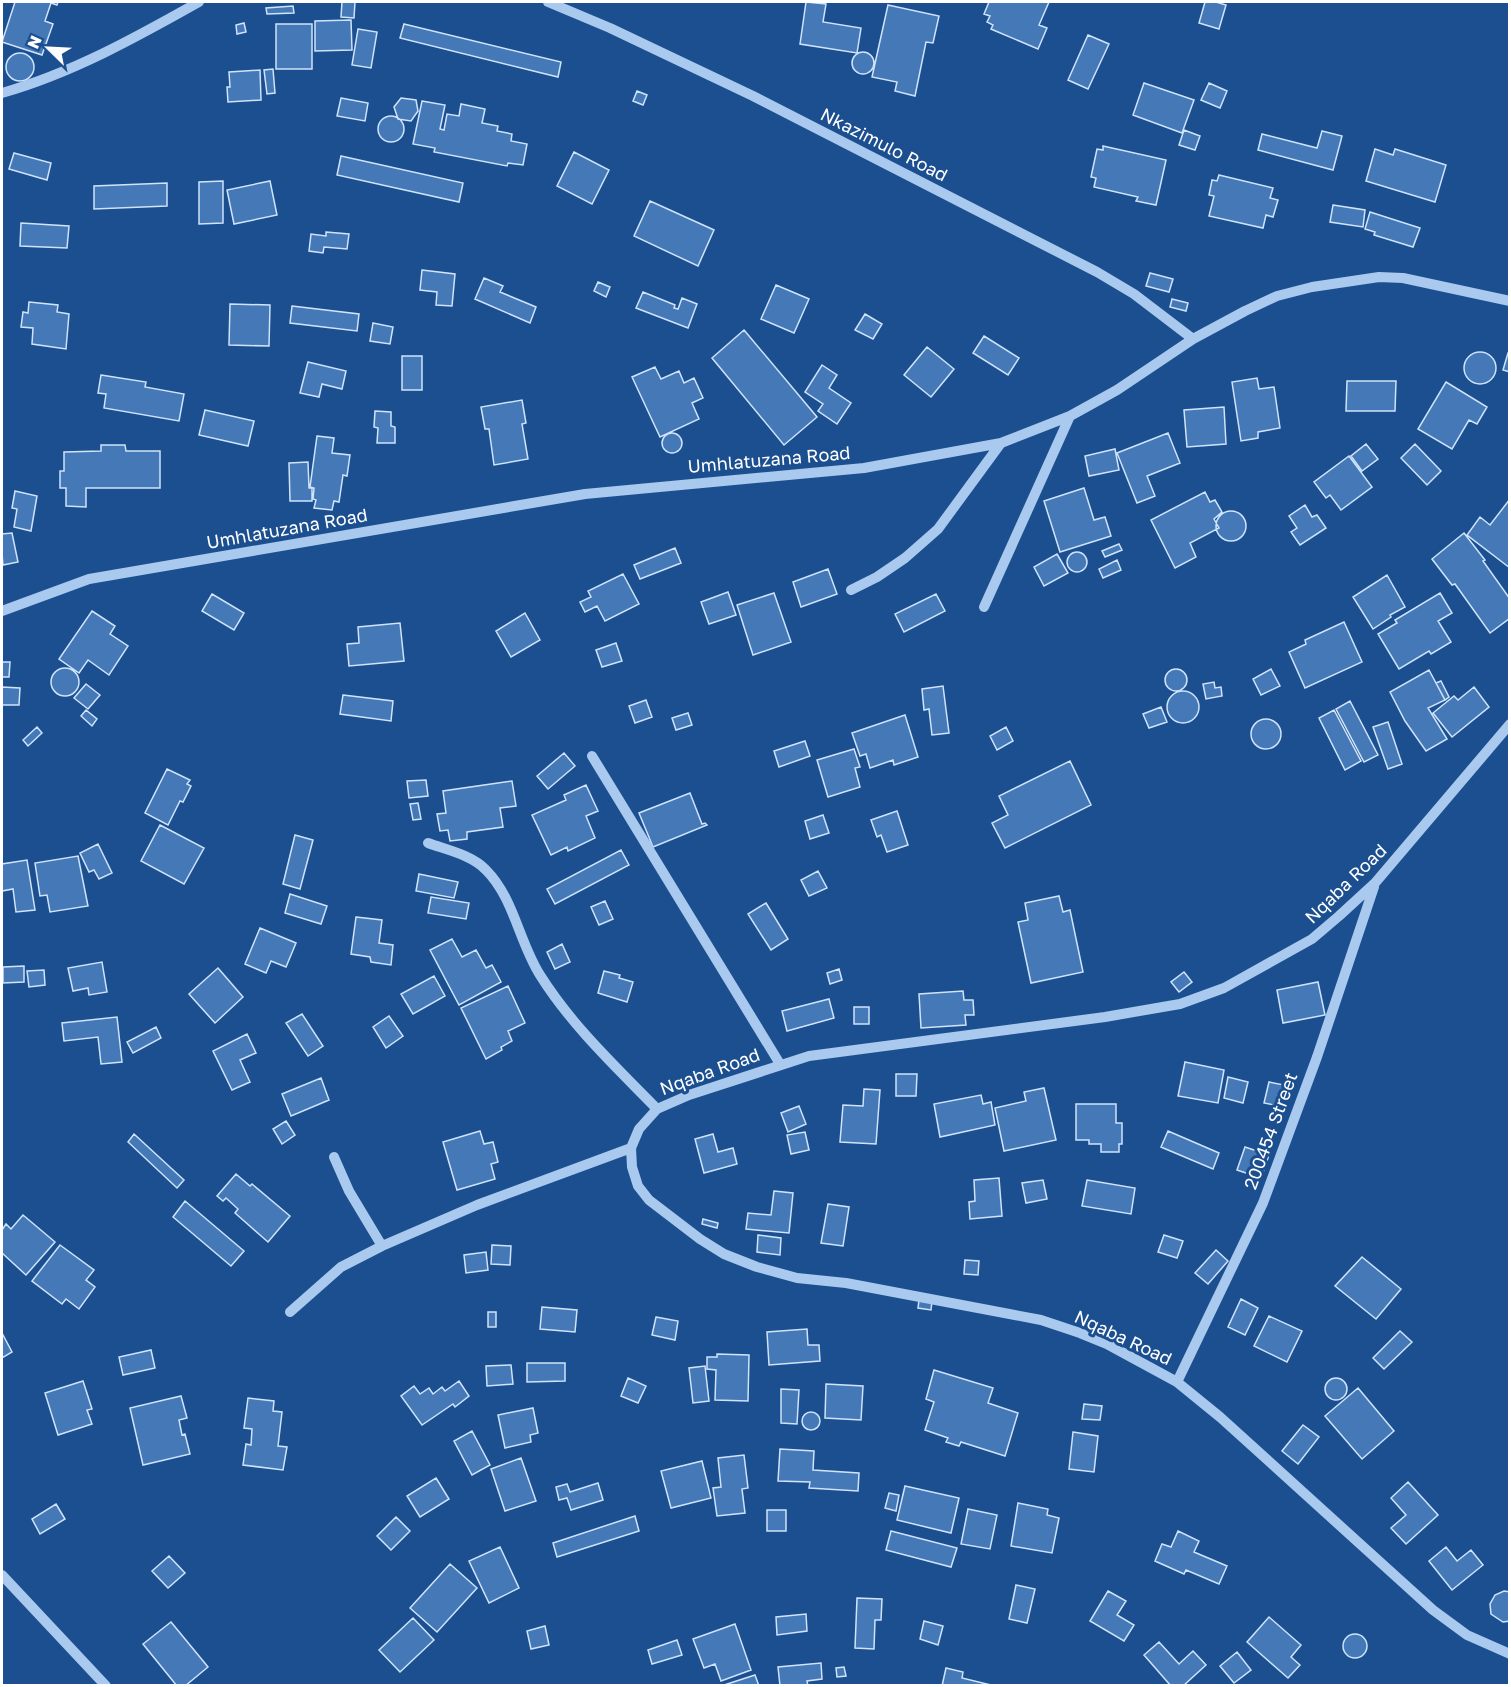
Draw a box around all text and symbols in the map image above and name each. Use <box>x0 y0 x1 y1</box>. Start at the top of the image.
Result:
north arrow <box>18 18 78 78</box>
text: N <box>23 32 46 52</box>
street label: Nkazimulo Road <box>817 103 952 186</box>
street label: Umhlatuzana Road <box>687 441 851 477</box>
street label: Umhlatuzana Road <box>205 503 369 553</box>
street label: Nqaba Road <box>1300 839 1391 928</box>
street label: Nqaba Road <box>657 1043 763 1099</box>
street label: 200454 Street <box>1239 1069 1301 1192</box>
street label: Nqaba Road <box>1071 1305 1176 1369</box>

